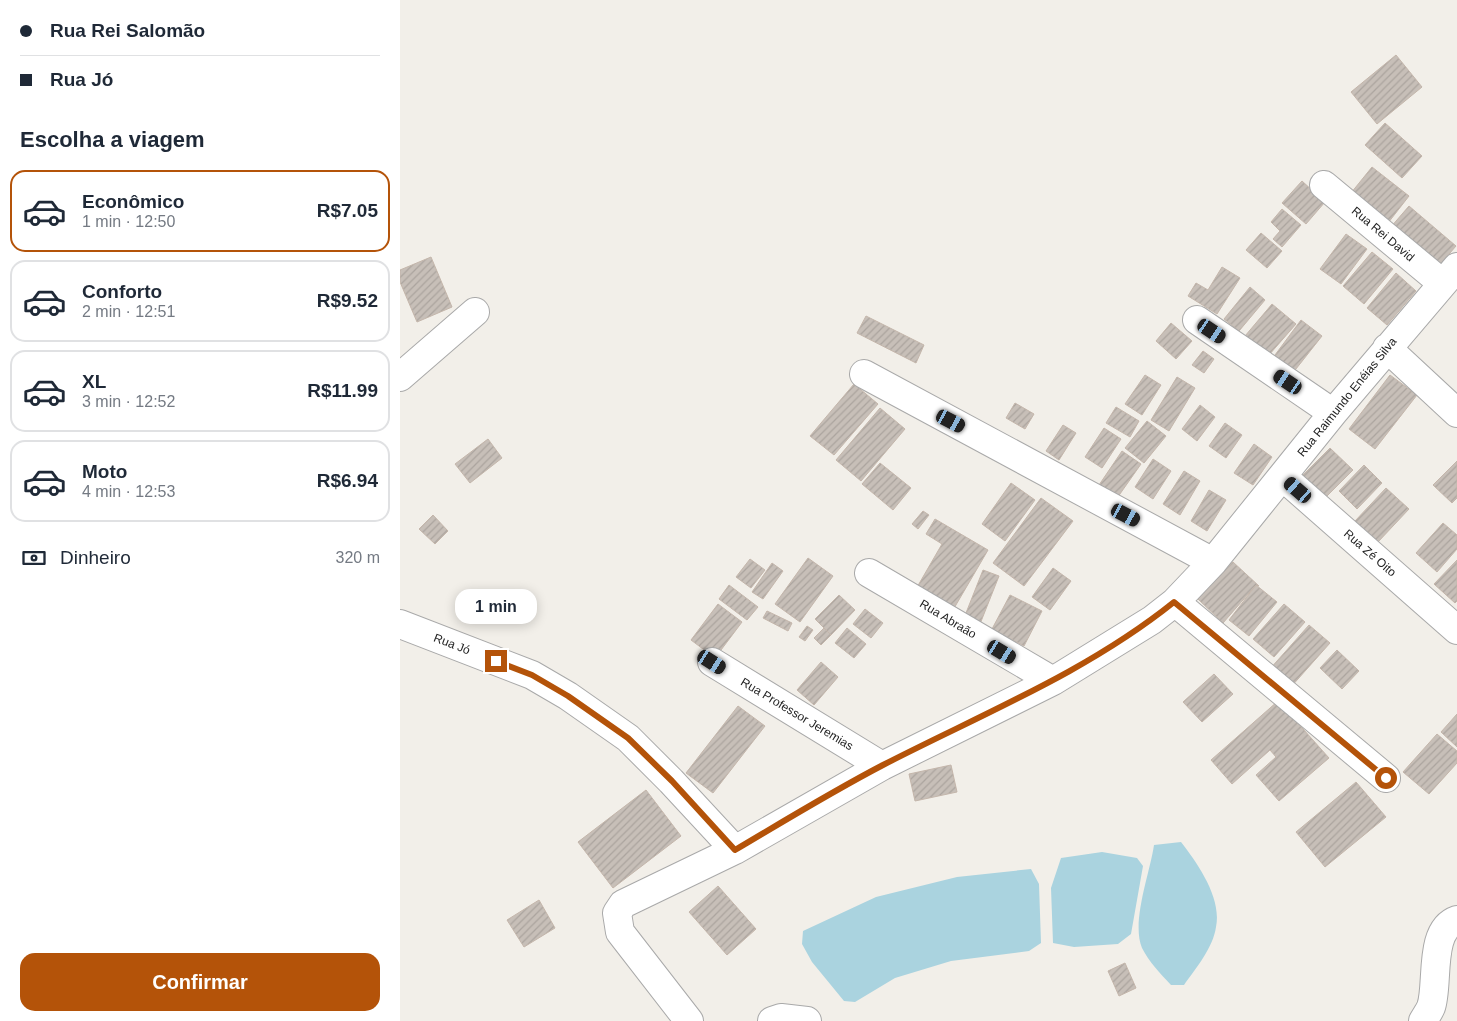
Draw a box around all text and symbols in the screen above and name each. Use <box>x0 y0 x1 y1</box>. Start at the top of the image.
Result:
text: Rua Rei Salomão <box>50 20 205 41</box>
text: Rua Jó <box>50 69 113 90</box>
text: Escolha a viagem <box>20 127 205 152</box>
icon: car <box>22 189 67 234</box>
text: Econômico <box>82 191 184 212</box>
text: R$7.05 <box>317 200 378 221</box>
street label: Rua Rei David <box>1349 204 1417 264</box>
text: 1 min · 12:50 <box>82 213 175 230</box>
icon: car <box>22 279 67 324</box>
text: Conforto <box>82 281 162 302</box>
text: R$9.52 <box>317 290 378 311</box>
text: 2 min · 12:51 <box>82 303 175 320</box>
car <box>1195 316 1228 346</box>
street label: Rua Raimundo Enéias Silva <box>1295 334 1400 459</box>
car <box>1271 367 1304 397</box>
icon: car <box>22 369 67 414</box>
text: XL <box>82 371 106 392</box>
text: R$11.99 <box>307 380 378 401</box>
text: 3 min · 12:52 <box>82 393 175 410</box>
car <box>934 407 967 435</box>
icon: car <box>22 459 67 504</box>
text: Moto <box>82 461 127 482</box>
text: R$6.94 <box>317 470 378 491</box>
car <box>1281 474 1314 506</box>
text: 4 min · 12:53 <box>82 483 175 500</box>
car <box>1109 501 1142 529</box>
street label: Rua Zé Oito <box>1341 526 1399 580</box>
icon: cash <box>20 544 48 572</box>
text: Dinheiro <box>60 547 131 568</box>
text: 320 m <box>336 549 380 566</box>
callout: 1 min <box>455 588 537 624</box>
street label: Rua Abraão <box>917 597 979 641</box>
text: 1 min <box>475 598 517 615</box>
street label: Rua Jó <box>432 631 473 657</box>
car <box>985 638 1018 666</box>
car <box>695 648 728 676</box>
route end <box>485 650 507 672</box>
street label: Rua Professor Jeremias <box>738 675 856 753</box>
route start <box>1375 767 1397 789</box>
button: Confirmar <box>20 953 380 1011</box>

